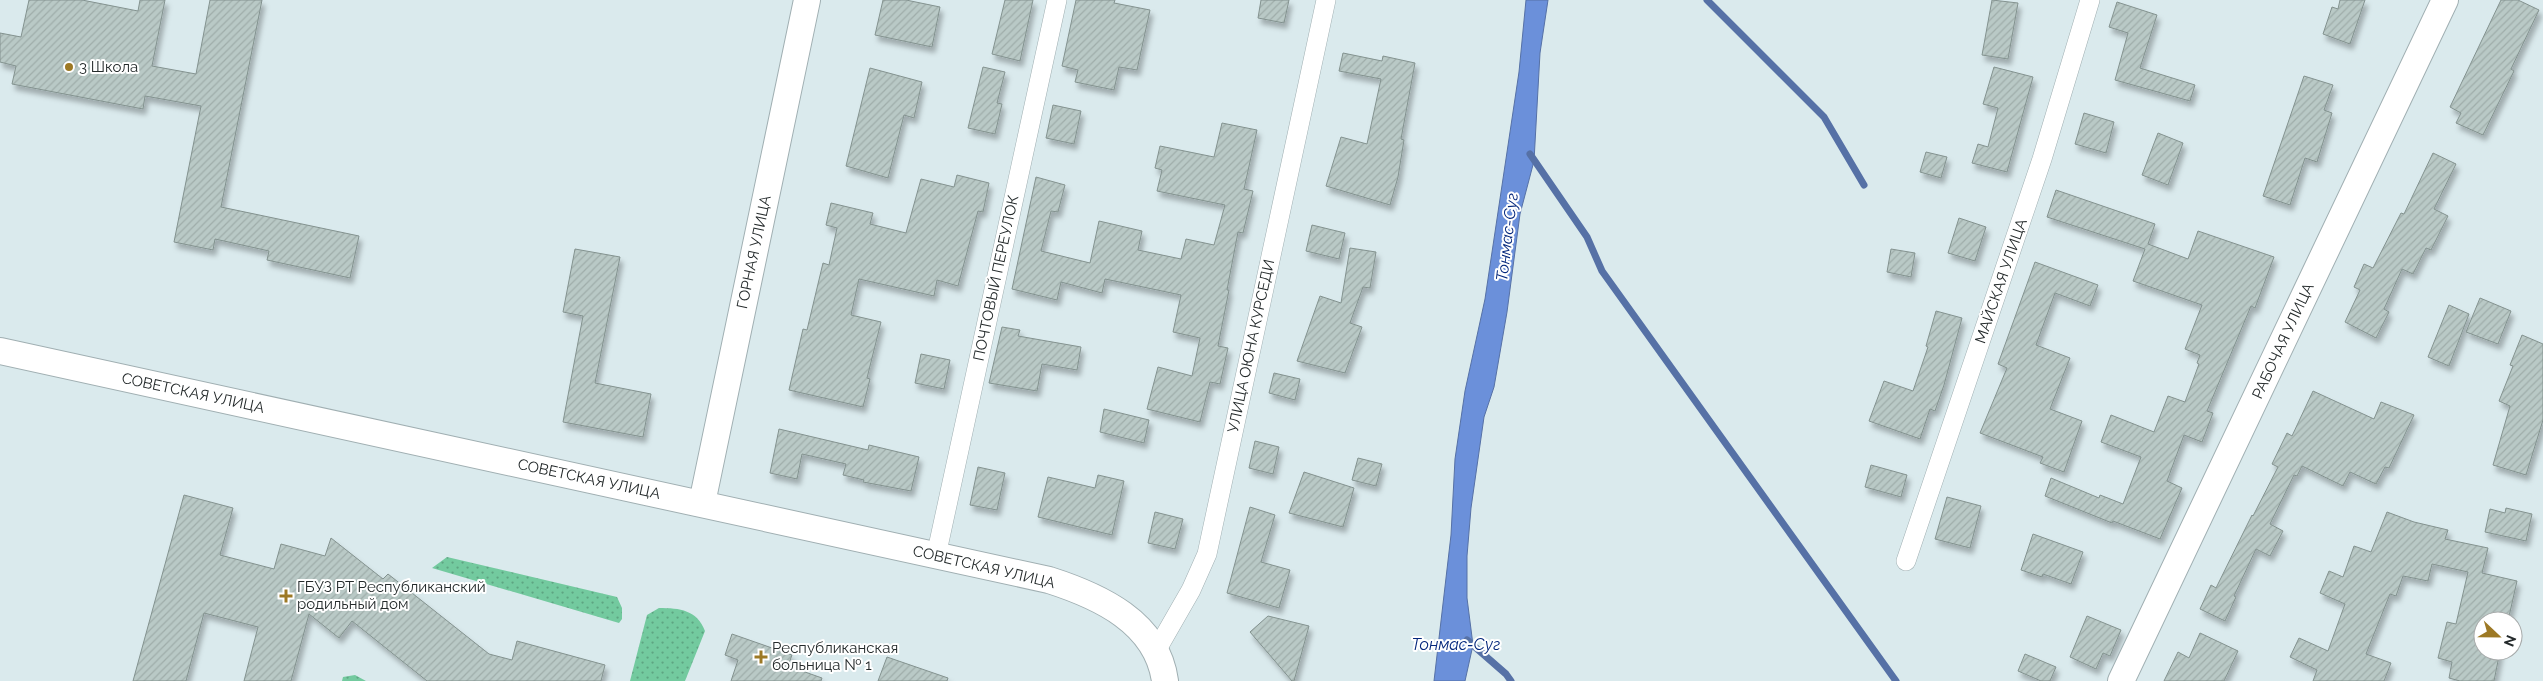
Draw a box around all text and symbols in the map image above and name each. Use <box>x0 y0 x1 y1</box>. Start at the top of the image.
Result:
place label: 3 Школа <box>79 58 138 76</box>
marker: 3 Школа <box>63 61 75 73</box>
water label: Тонмас-Суг <box>1492 192 1522 282</box>
street label: ПОЧТОВЫЙ ПЕРЕУЛОК <box>970 193 1022 362</box>
street label: ГОРНАЯ УЛИЦА <box>733 194 775 310</box>
street label: МАЙСКАЯ УЛИЦА <box>1971 216 2031 346</box>
street label: УЛИЦА ОЮНА КУРСЕДИ <box>1224 258 1278 434</box>
street label: РАБОЧАЯ УЛИЦА <box>2248 280 2318 402</box>
street label: СОВЕТСКАЯ УЛИЦА <box>120 369 266 417</box>
street label: СОВЕТСКАЯ УЛИЦА <box>516 455 662 503</box>
street label: СОВЕТСКАЯ УЛИЦА <box>911 542 1057 592</box>
place label: ГБУЗ РТ Республиканский родильный дом <box>297 578 486 613</box>
marker: ГБУЗ РТ Республиканский родильный дом <box>279 589 293 603</box>
north arrow <box>2473 611 2523 661</box>
text: N <box>2501 633 2519 649</box>
water label: Тонмас-Суг <box>1412 635 1501 654</box>
place label: Республиканская больница № 1 <box>772 639 898 674</box>
marker: Республиканская больница № 1 <box>754 650 768 664</box>

